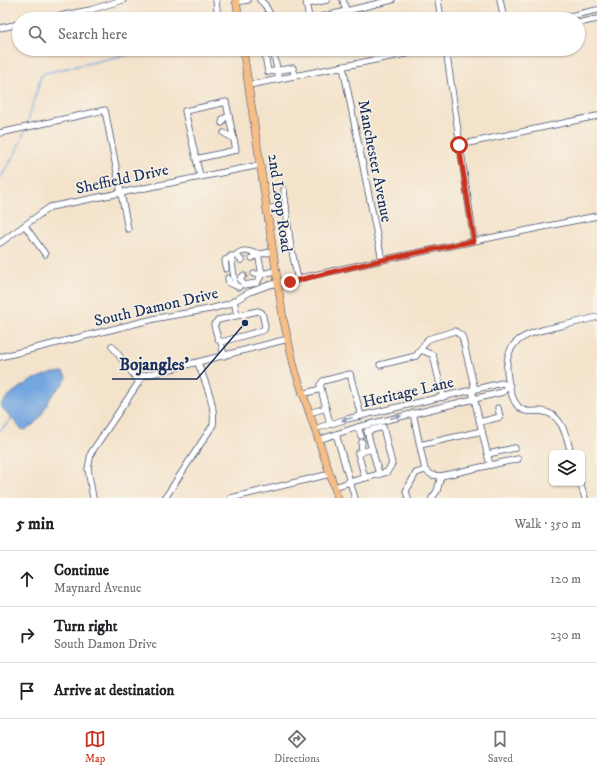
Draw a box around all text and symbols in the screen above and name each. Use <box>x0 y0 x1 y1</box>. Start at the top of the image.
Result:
search box <box>12 12 585 56</box>
icon: search <box>26 23 48 45</box>
text: Search here <box>58 25 127 44</box>
street label: Manchester Avenue <box>353 98 397 224</box>
route start <box>450 136 468 154</box>
street label: 2nd Loop Road <box>263 152 297 254</box>
street label: Sheffield Drive <box>74 159 171 199</box>
route end <box>281 273 299 291</box>
street label: South Damon Drive <box>92 283 220 331</box>
callout: Bojangles' <box>112 350 197 379</box>
text: Bojangles' <box>119 354 189 376</box>
street label: Heritage Lane <box>361 372 456 412</box>
one-way arrow <box>390 414 402 420</box>
one-way arrow <box>341 416 353 422</box>
map controls <box>549 450 585 486</box>
button: layers <box>549 450 585 486</box>
text: 5 min <box>16 513 54 535</box>
text: Walk · 350 m <box>514 516 581 532</box>
text: Continue <box>54 561 109 580</box>
icon: ahead <box>16 568 38 590</box>
text: 120 m <box>550 571 581 587</box>
text: Maynard Avenue <box>54 580 141 596</box>
text: Turn right <box>54 617 117 636</box>
icon: right <box>16 624 38 646</box>
text: 230 m <box>550 627 581 643</box>
text: South Damon Drive <box>54 636 157 652</box>
icon: arrive <box>16 680 38 702</box>
text: Arrive at destination <box>54 681 174 700</box>
tab: Map <box>84 728 106 766</box>
tab: Directions <box>274 728 320 766</box>
tab: Saved <box>488 728 513 766</box>

